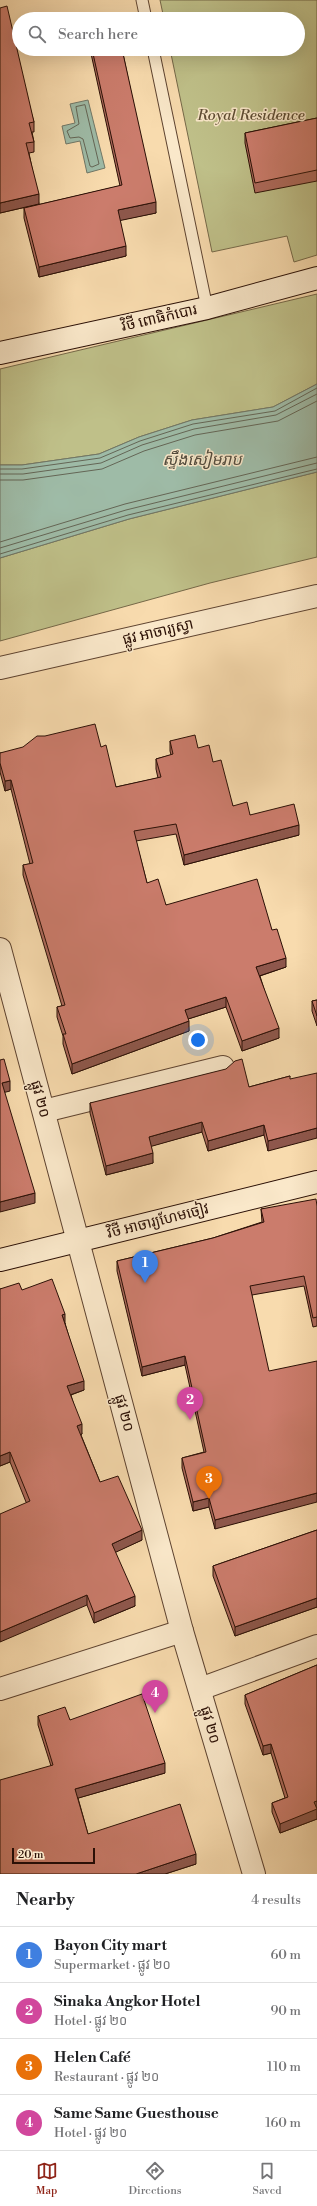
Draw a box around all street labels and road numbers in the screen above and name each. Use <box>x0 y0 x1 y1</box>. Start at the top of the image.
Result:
street label: វិថី ពោធិកំបោរ <box>119 299 199 336</box>
street label: ផ្លូវ អាចារ្យស្វា <box>121 615 196 653</box>
street label: ផ្លូវ ២០ <box>23 1078 54 1121</box>
street label: វិថី អាចារ្យហែមចៀវ <box>105 1198 211 1243</box>
street label: ផ្លូវ ២០ <box>107 1392 138 1435</box>
street label: ផ្លូវ ២០ <box>192 1704 224 1747</box>

